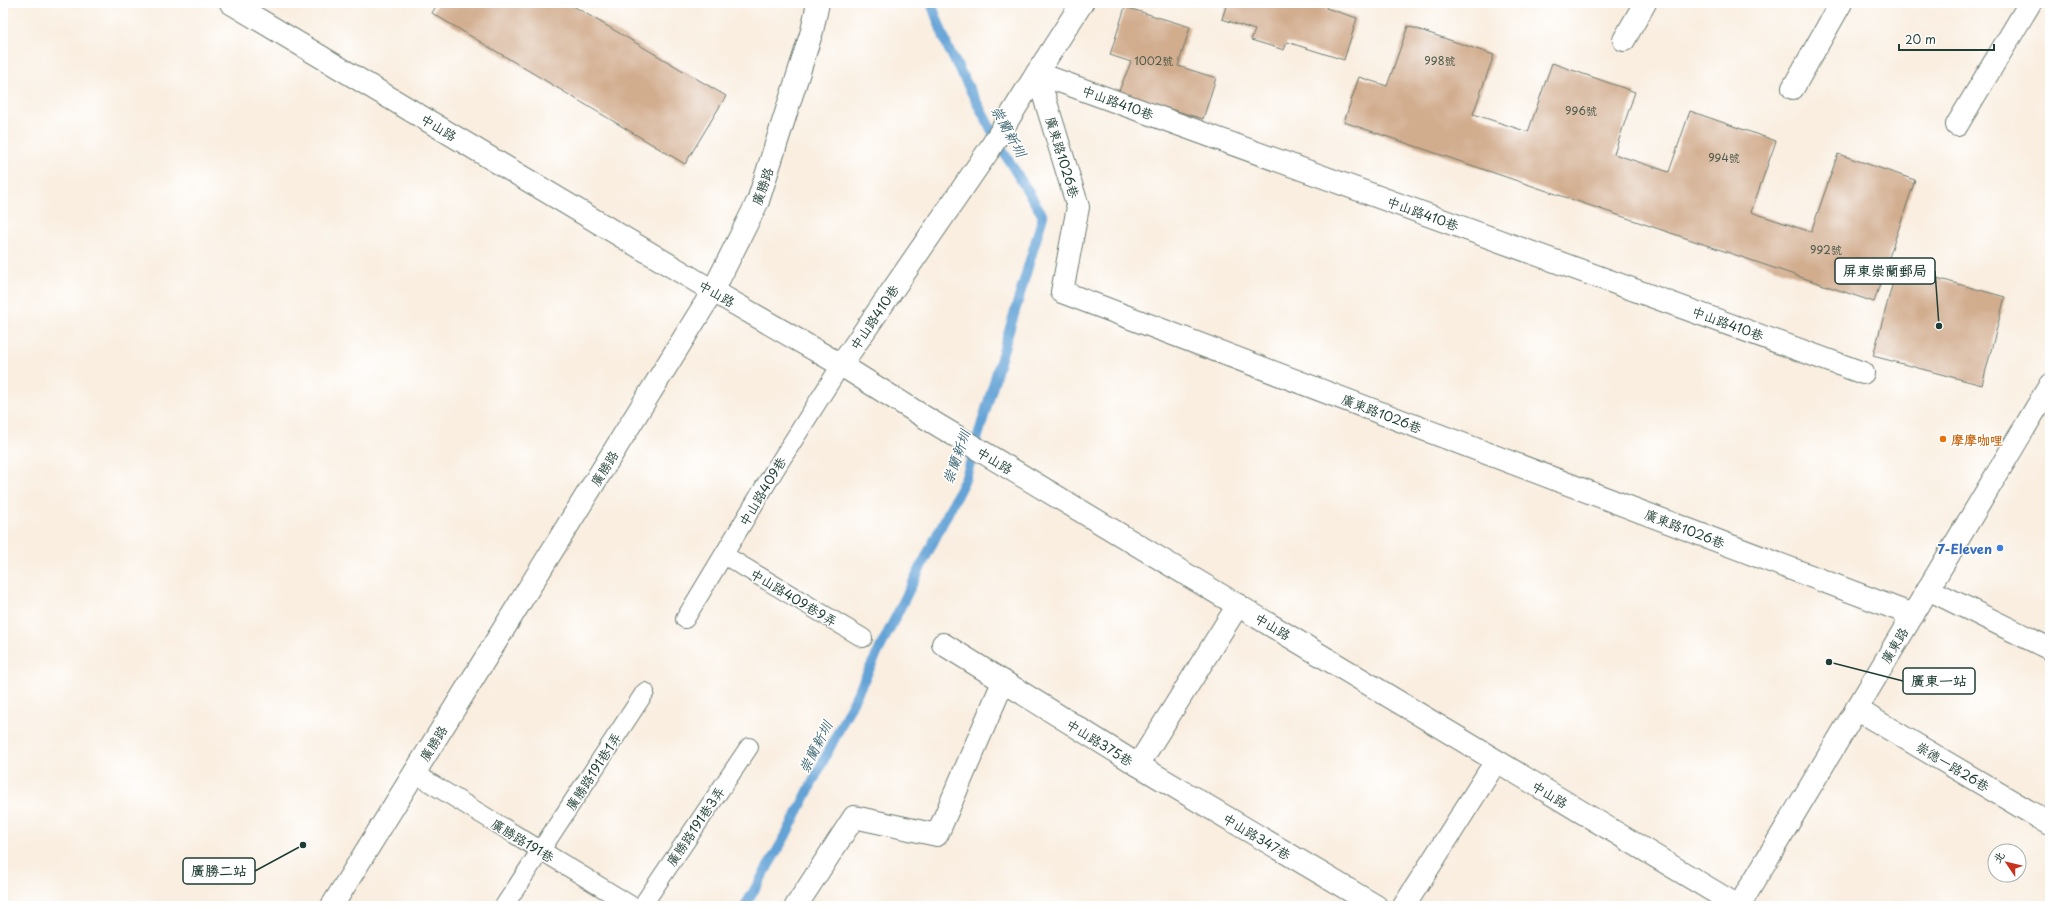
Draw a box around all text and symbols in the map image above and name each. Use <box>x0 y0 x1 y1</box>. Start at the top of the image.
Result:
scale bar <box>1899 26 1994 52</box>
text: 20 m <box>1905 30 1936 48</box>
house number: 1002號 <box>1135 52 1173 69</box>
house number: 998號 <box>1424 52 1456 69</box>
street label: 中山路410巷 <box>1079 80 1157 124</box>
water label: 崇蘭新圳 <box>986 101 1033 162</box>
house number: 996號 <box>1565 102 1597 119</box>
street label: 中山路 <box>417 109 461 145</box>
street label: 廣東路1026巷 <box>1042 114 1084 200</box>
house number: 994號 <box>1708 149 1740 166</box>
street label: 廣勝路 <box>747 164 777 208</box>
street label: 中山路410巷 <box>1384 191 1462 235</box>
house number: 992號 <box>1810 241 1842 258</box>
callout: 屏東崇蘭郵局 <box>1835 258 1935 284</box>
text: 屏東崇蘭郵局 <box>1843 260 1927 281</box>
street label: 中山路 <box>695 275 739 311</box>
street label: 中山路410巷 <box>845 281 903 353</box>
street label: 中山路410巷 <box>1689 301 1767 345</box>
street label: 廣東路1026巷 <box>1339 389 1425 437</box>
water label: 崇蘭新圳 <box>937 425 976 487</box>
place label: 摩摩咖哩 <box>1951 430 2003 449</box>
marker: 摩摩咖哩 <box>1938 434 1948 444</box>
street label: 中山路 <box>973 442 1017 478</box>
street label: 廣勝路 <box>586 446 622 490</box>
street label: 中山路409巷 <box>734 453 790 529</box>
street label: 廣東路1026巷 <box>1642 504 1728 552</box>
place label: 7-Eleven <box>1938 539 1992 558</box>
marker: 7-Eleven <box>1995 543 2005 553</box>
street label: 中山路409巷9弄 <box>747 564 841 630</box>
street label: 中山路 <box>1251 608 1295 644</box>
street label: 廣東路 <box>1876 623 1912 667</box>
callout: 廣東一站 <box>1903 668 1975 694</box>
text: 廣東一站 <box>1911 670 1967 691</box>
street label: 中山路375巷 <box>1063 714 1137 770</box>
water label: 崇蘭新圳 <box>793 716 838 777</box>
street label: 廣勝路 <box>415 721 451 765</box>
street label: 廣勝路191巷1弄 <box>561 728 625 814</box>
street label: 崇德一路26巷 <box>1913 737 1993 795</box>
street label: 中山路 <box>1528 776 1572 812</box>
street label: 廣勝路191巷3弄 <box>661 783 729 869</box>
street label: 中山路347巷 <box>1219 808 1295 864</box>
street label: 廣勝路191巷 <box>488 814 558 866</box>
north arrow <box>1987 843 2027 883</box>
text: 北 <box>1988 848 2009 866</box>
callout: 廣勝二站 <box>183 858 255 884</box>
text: 廣勝二站 <box>191 860 247 881</box>

